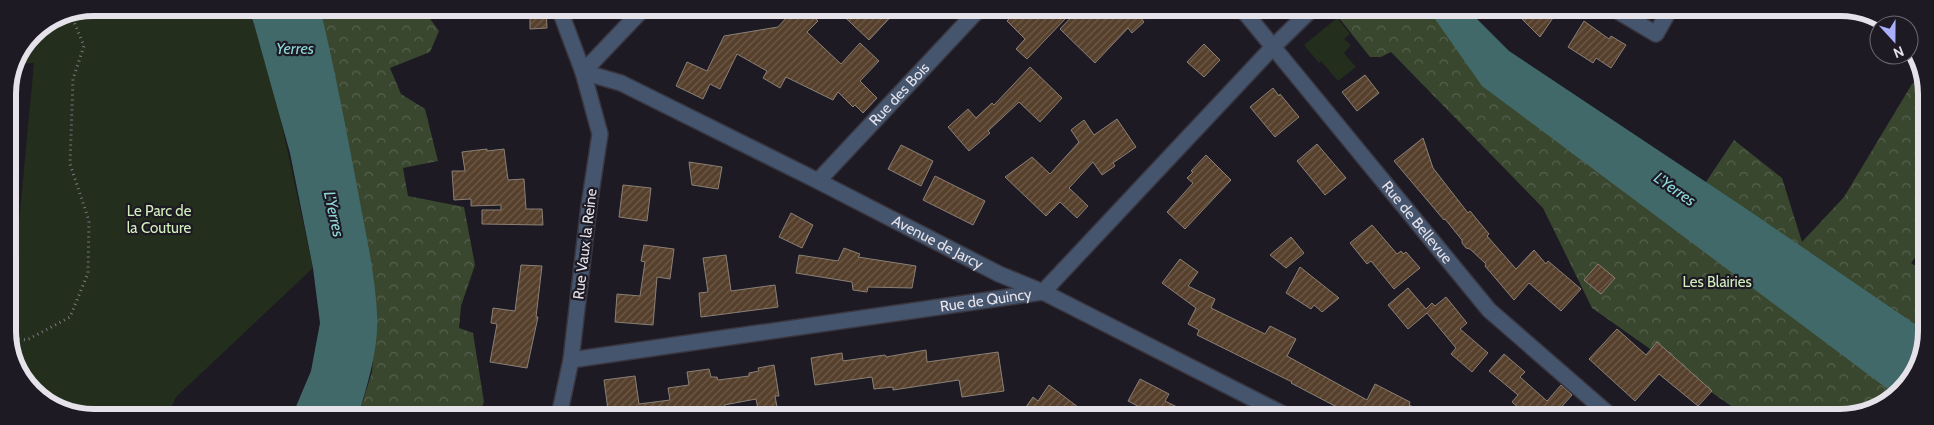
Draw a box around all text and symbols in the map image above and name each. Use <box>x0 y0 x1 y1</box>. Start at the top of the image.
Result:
north arrow <box>1869 15 1919 65</box>
water label: Yerres <box>276 39 314 58</box>
text: N <box>1891 42 1907 62</box>
street label: Rue des Bois <box>865 59 933 130</box>
water label: L'Yerres <box>1651 168 1699 210</box>
street label: Rue de Bellevue <box>1378 177 1456 268</box>
street label: Rue Vaux la Reine <box>569 187 601 301</box>
water label: L'Yerres <box>320 189 348 239</box>
park label: Le Parc de la Couture <box>127 202 192 237</box>
street label: Avenue de Jarcy <box>889 212 987 274</box>
park label: Les Blairies <box>1682 273 1752 291</box>
street label: Rue de Quincy <box>939 285 1033 316</box>

